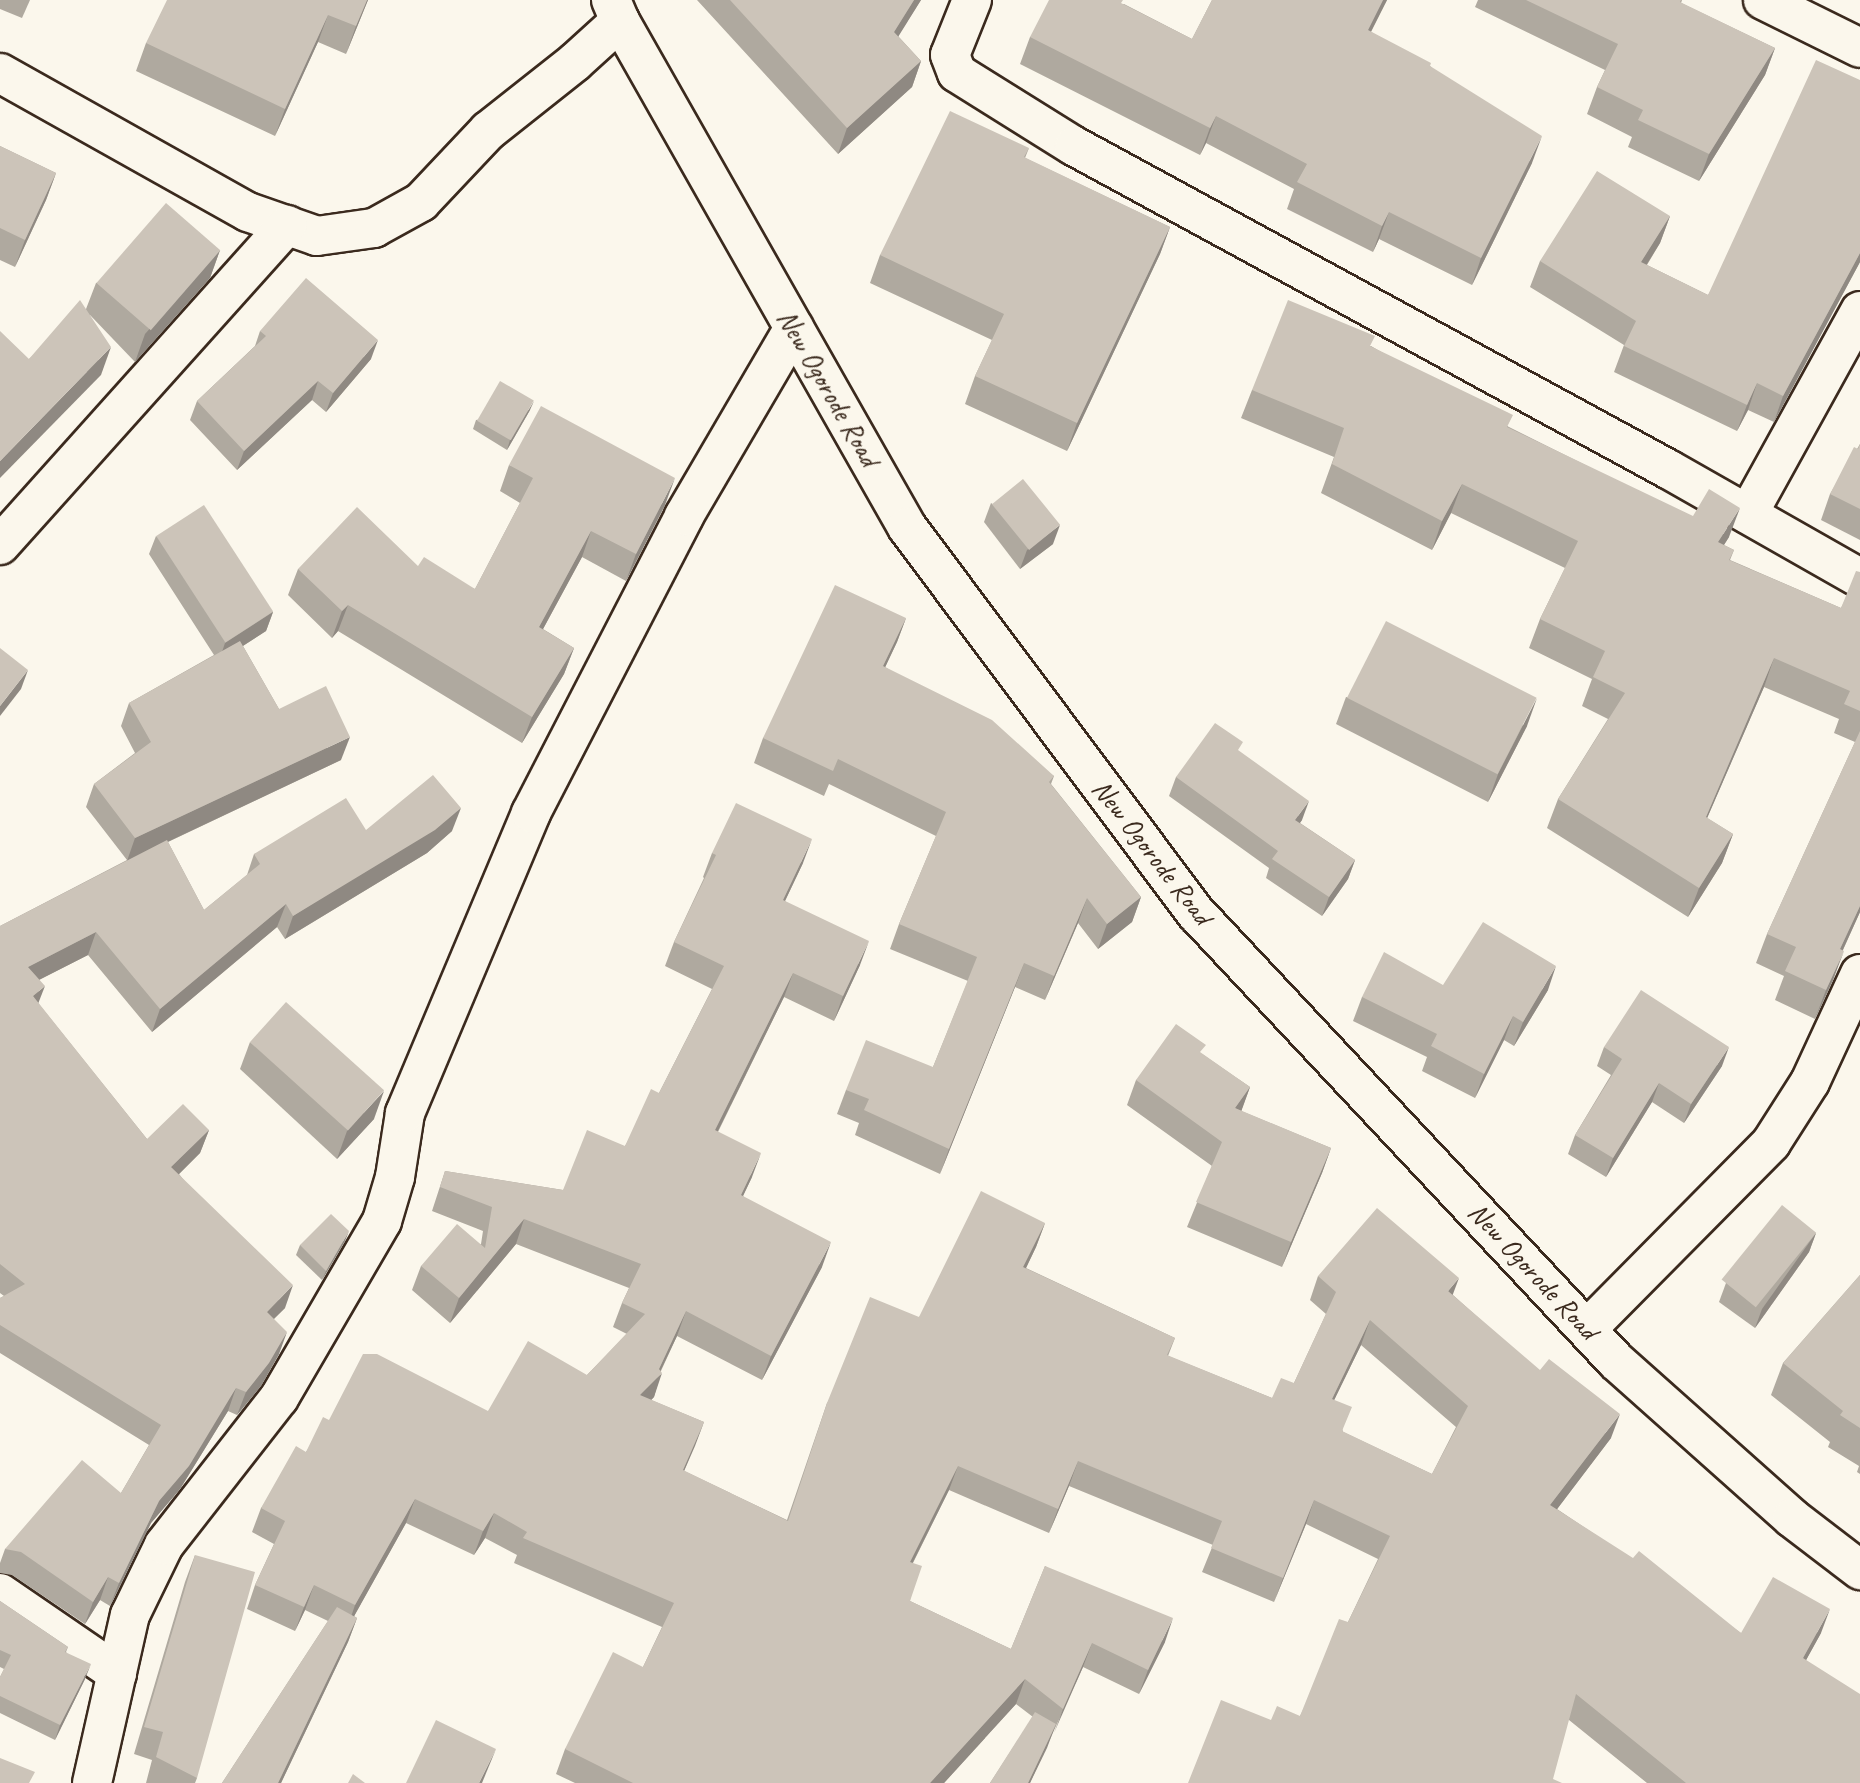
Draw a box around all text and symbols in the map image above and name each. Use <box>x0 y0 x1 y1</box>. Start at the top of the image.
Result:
street label: New Ogorode Road <box>770 304 886 472</box>
street label: New Ogorode Road <box>1085 773 1219 931</box>
street label: New Ogorode Road <box>1461 1195 1605 1347</box>

